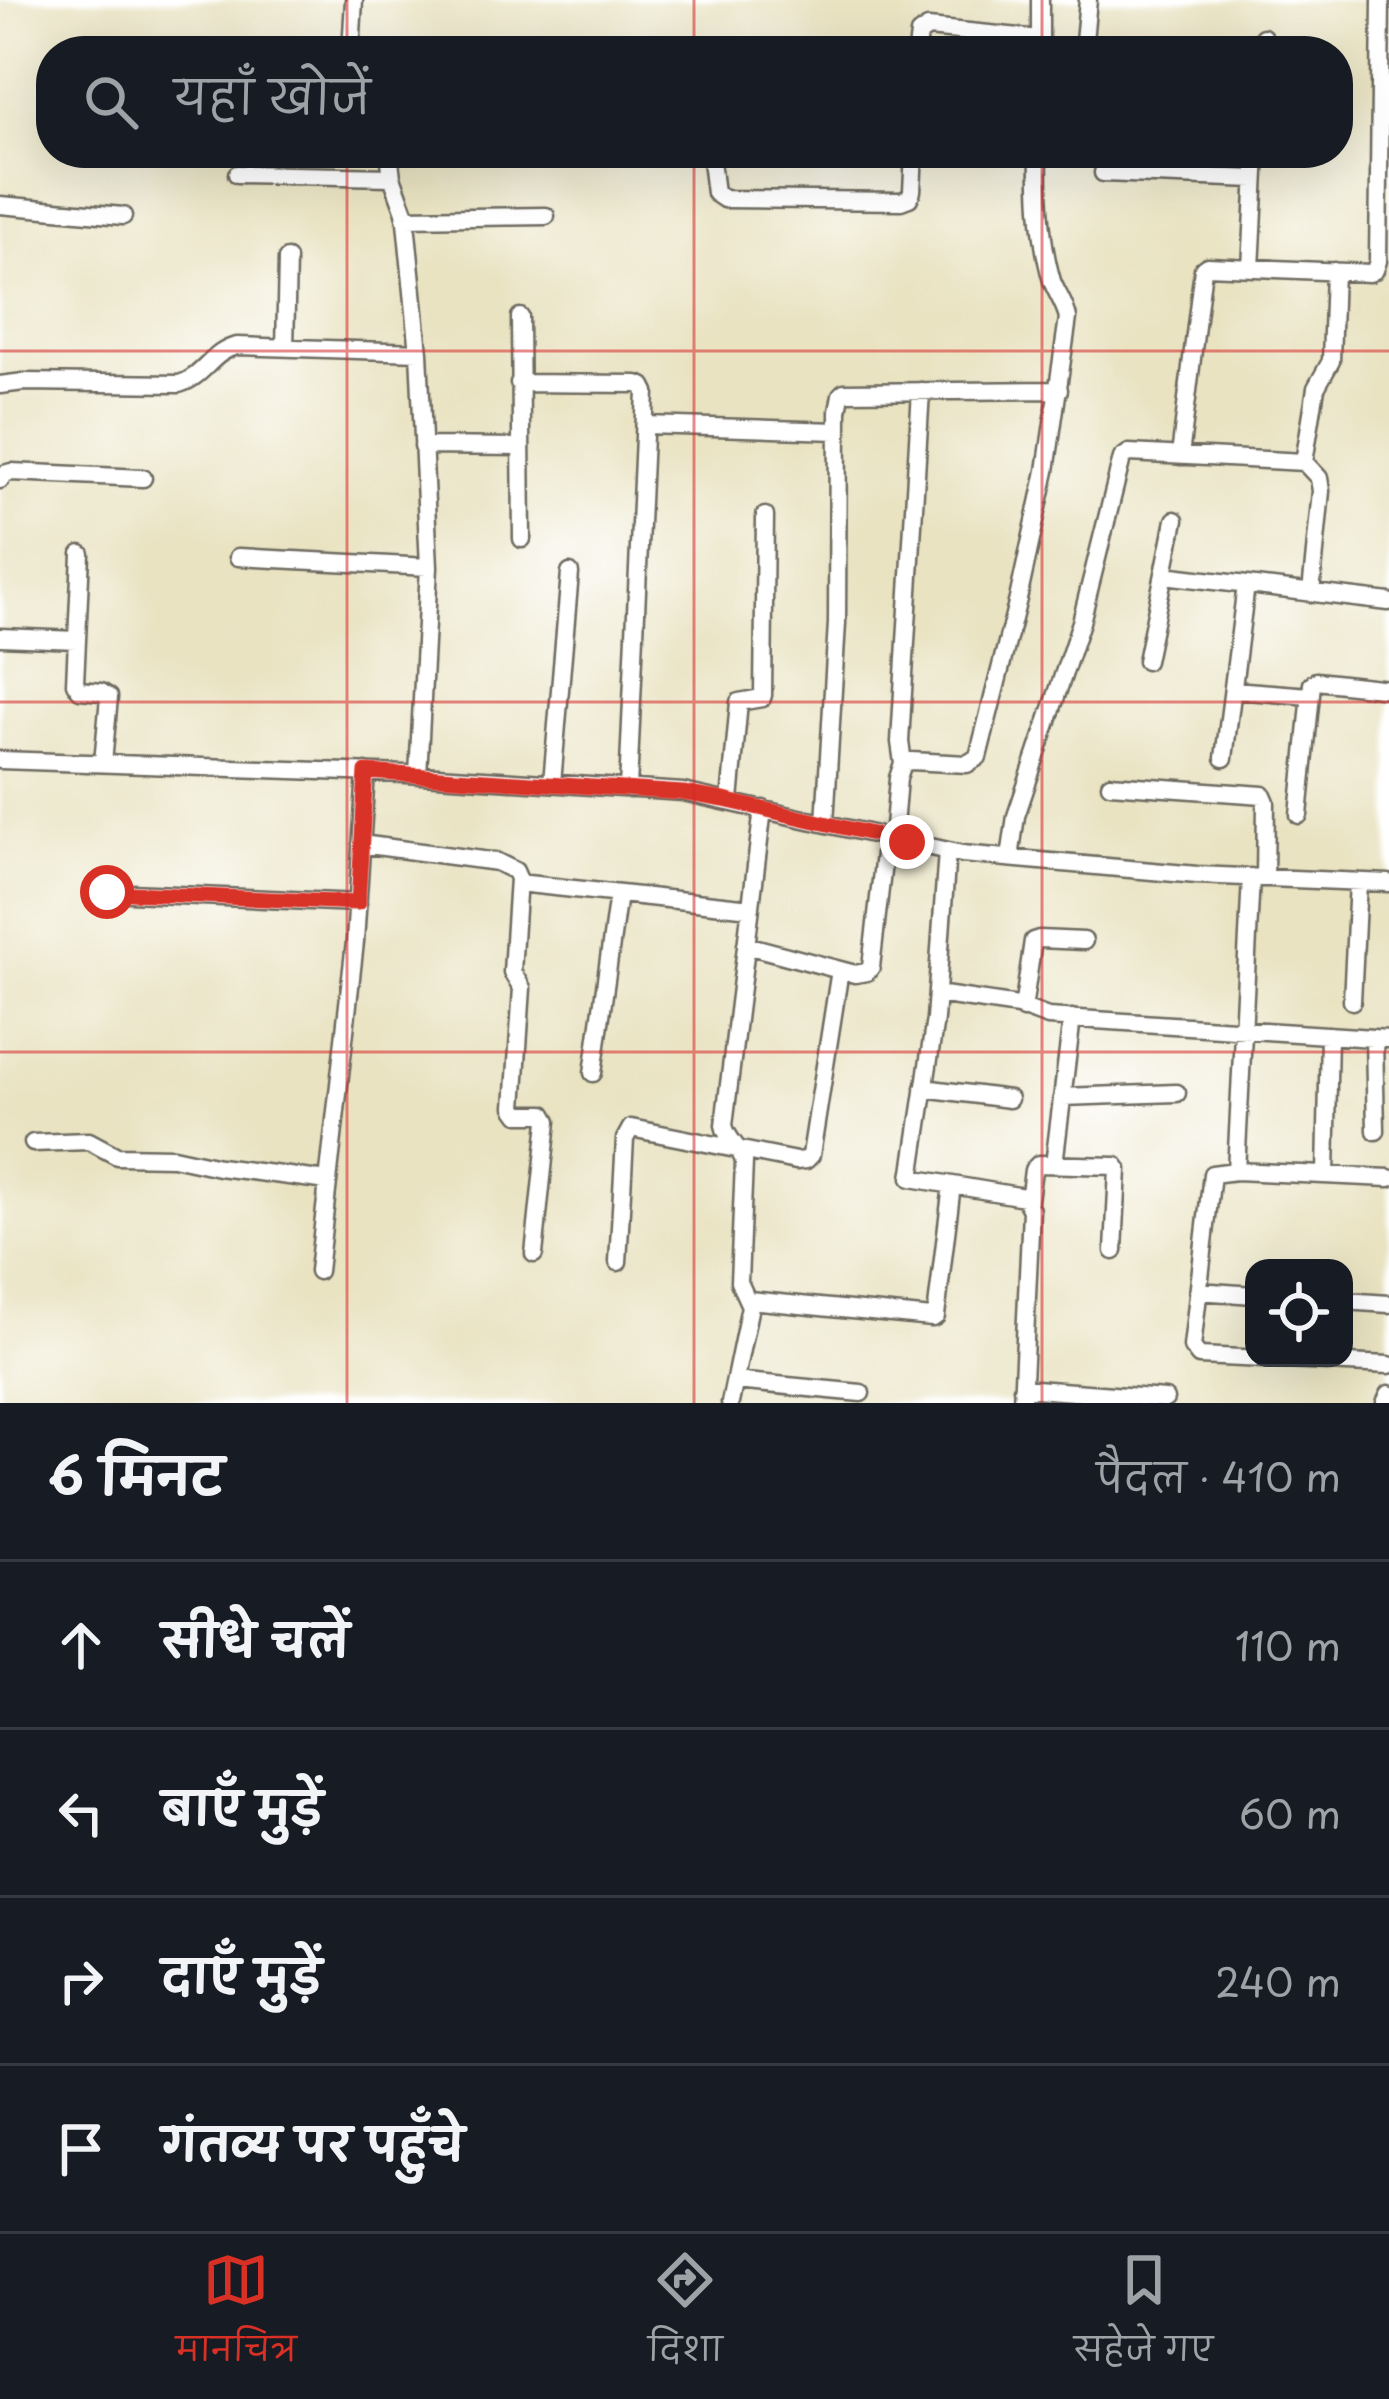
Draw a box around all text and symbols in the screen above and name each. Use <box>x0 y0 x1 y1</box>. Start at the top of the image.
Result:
search box <box>36 36 1353 168</box>
text: यहाँ खोजें <box>174 61 371 129</box>
icon: search <box>78 69 144 135</box>
route end <box>880 815 934 869</box>
route start <box>80 865 134 919</box>
map controls <box>1245 1259 1353 1367</box>
button: locate <box>1245 1259 1353 1367</box>
text: 6 मिनट <box>48 1435 224 1512</box>
text: पैदल · 410 m <box>1096 1446 1341 1505</box>
text: सीधे चलें <box>162 1604 349 1672</box>
icon: ahead <box>48 1612 114 1678</box>
text: 110 m <box>1235 1615 1341 1674</box>
text: बाएँ मुड़ें <box>162 1772 323 1840</box>
icon: left <box>48 1780 114 1846</box>
text: 60 m <box>1239 1783 1341 1842</box>
text: दाएँ मुड़ें <box>162 1940 322 2008</box>
icon: right <box>48 1948 114 2014</box>
text: 240 m <box>1215 1951 1341 2010</box>
text: गंतव्य पर पहुँचे <box>162 2108 464 2176</box>
icon: arrive <box>48 2116 114 2182</box>
tab: मानचित्र <box>176 2247 297 2386</box>
tab: दिशा <box>648 2247 723 2386</box>
tab: सहेजे गए <box>1074 2247 1213 2386</box>

